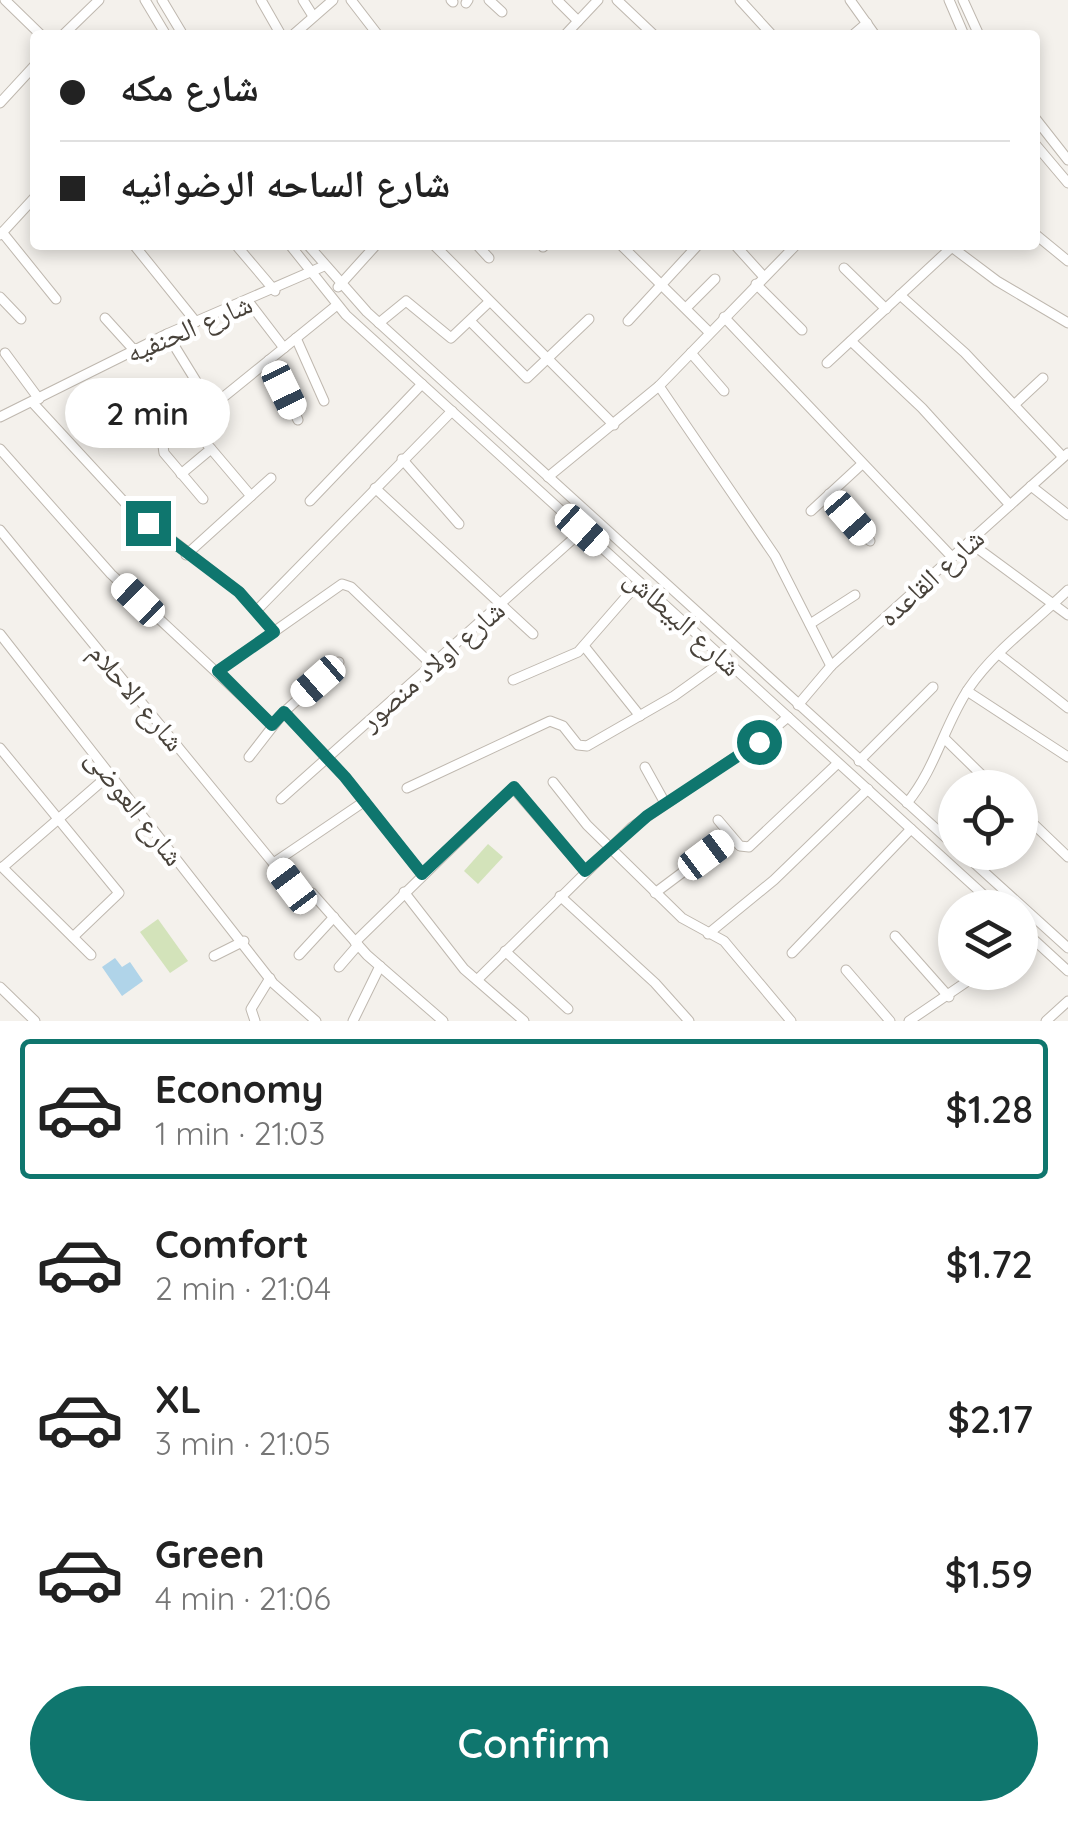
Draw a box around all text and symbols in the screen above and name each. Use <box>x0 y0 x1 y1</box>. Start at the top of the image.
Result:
text: شارع مكه <box>120 63 259 111</box>
text: شارع الساحه الرضوانيه <box>120 159 450 207</box>
street label: شارع الحنفيه <box>120 285 258 371</box>
car <box>257 356 311 424</box>
callout: 2 min <box>66 378 230 448</box>
text: 2 min <box>106 393 189 433</box>
car <box>819 486 881 550</box>
car <box>550 499 614 561</box>
route end <box>126 501 171 546</box>
street label: شارع القاعده <box>871 520 991 634</box>
street label: شارع البيطاش <box>617 560 749 684</box>
car <box>106 568 170 632</box>
street label: شارع اولاد منصور <box>351 592 512 739</box>
street label: شارع الاحلام <box>80 635 193 759</box>
car <box>286 650 350 712</box>
route start <box>737 720 782 765</box>
street label: شارع العوضى <box>78 741 192 873</box>
map controls <box>938 770 1038 990</box>
button: locate <box>938 770 1038 870</box>
car <box>673 825 739 885</box>
car <box>262 853 322 919</box>
button: layers <box>938 890 1038 990</box>
icon: car <box>35 1064 125 1154</box>
text: Economy <box>155 1065 324 1113</box>
text: $1.28 <box>945 1085 1033 1133</box>
text: 1 min · 21:03 <box>155 1113 325 1153</box>
icon: car <box>35 1219 125 1309</box>
text: Comfort <box>155 1220 309 1268</box>
text: $1.72 <box>946 1240 1033 1288</box>
text: 2 min · 21:04 <box>155 1268 331 1308</box>
icon: car <box>35 1374 125 1464</box>
text: XL <box>155 1375 201 1423</box>
text: $2.17 <box>948 1395 1033 1443</box>
text: 3 min · 21:05 <box>155 1423 331 1463</box>
icon: car <box>35 1529 125 1619</box>
text: Green <box>155 1530 265 1578</box>
text: $1.59 <box>945 1550 1033 1598</box>
text: 4 min · 21:06 <box>155 1578 331 1618</box>
button: Confirm <box>30 1686 1038 1801</box>

